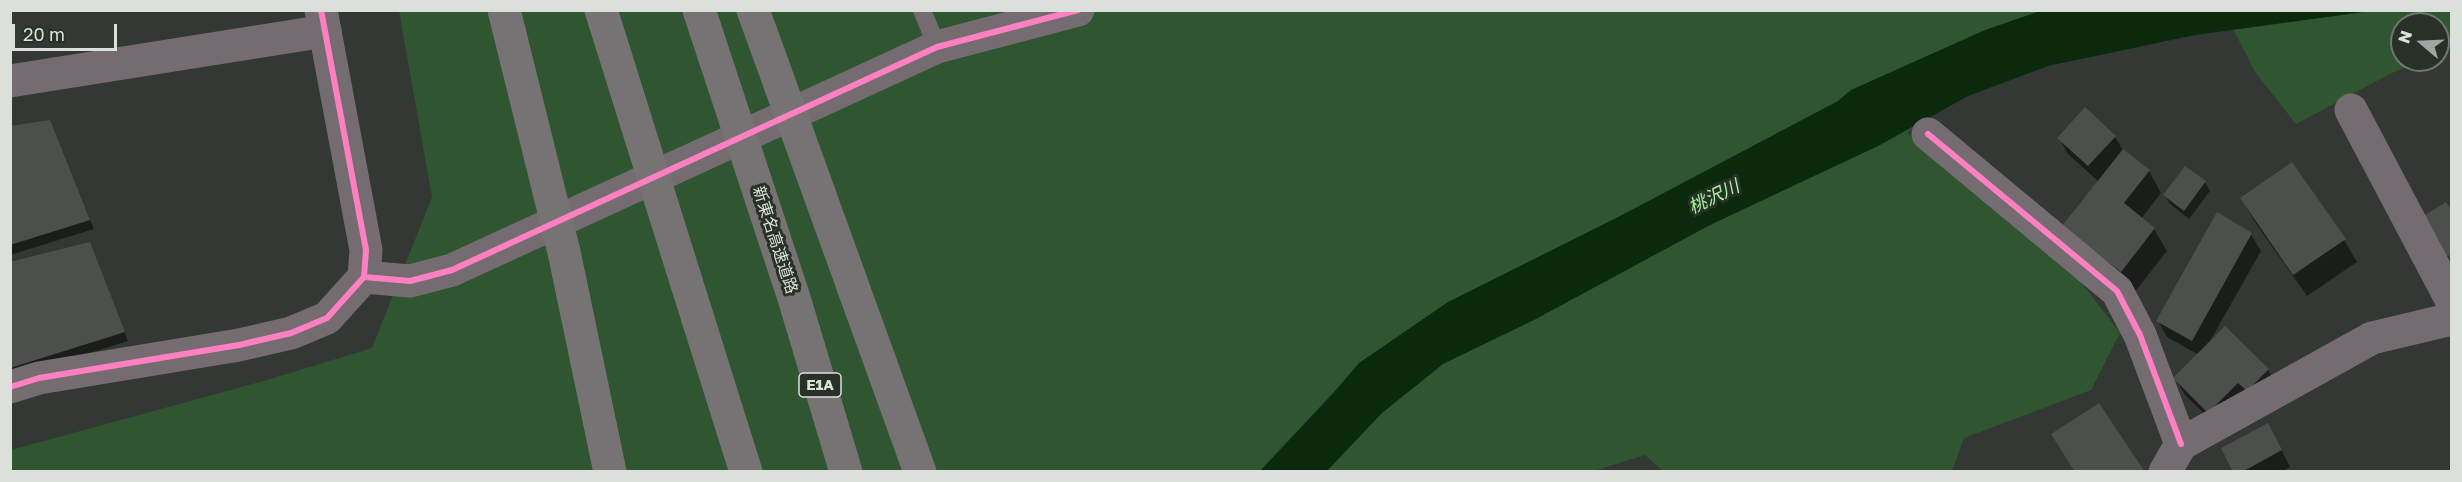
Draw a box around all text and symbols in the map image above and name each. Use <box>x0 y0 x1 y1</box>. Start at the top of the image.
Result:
scale bar <box>15 12 120 50</box>
north arrow <box>2390 12 2450 72</box>
text: 20 m <box>23 23 65 45</box>
text: N <box>2393 28 2416 46</box>
water label: 桃沢川 <box>1685 175 1743 219</box>
street label: 新東名高速道路 <box>749 184 801 296</box>
road number: E1A <box>799 373 841 397</box>

